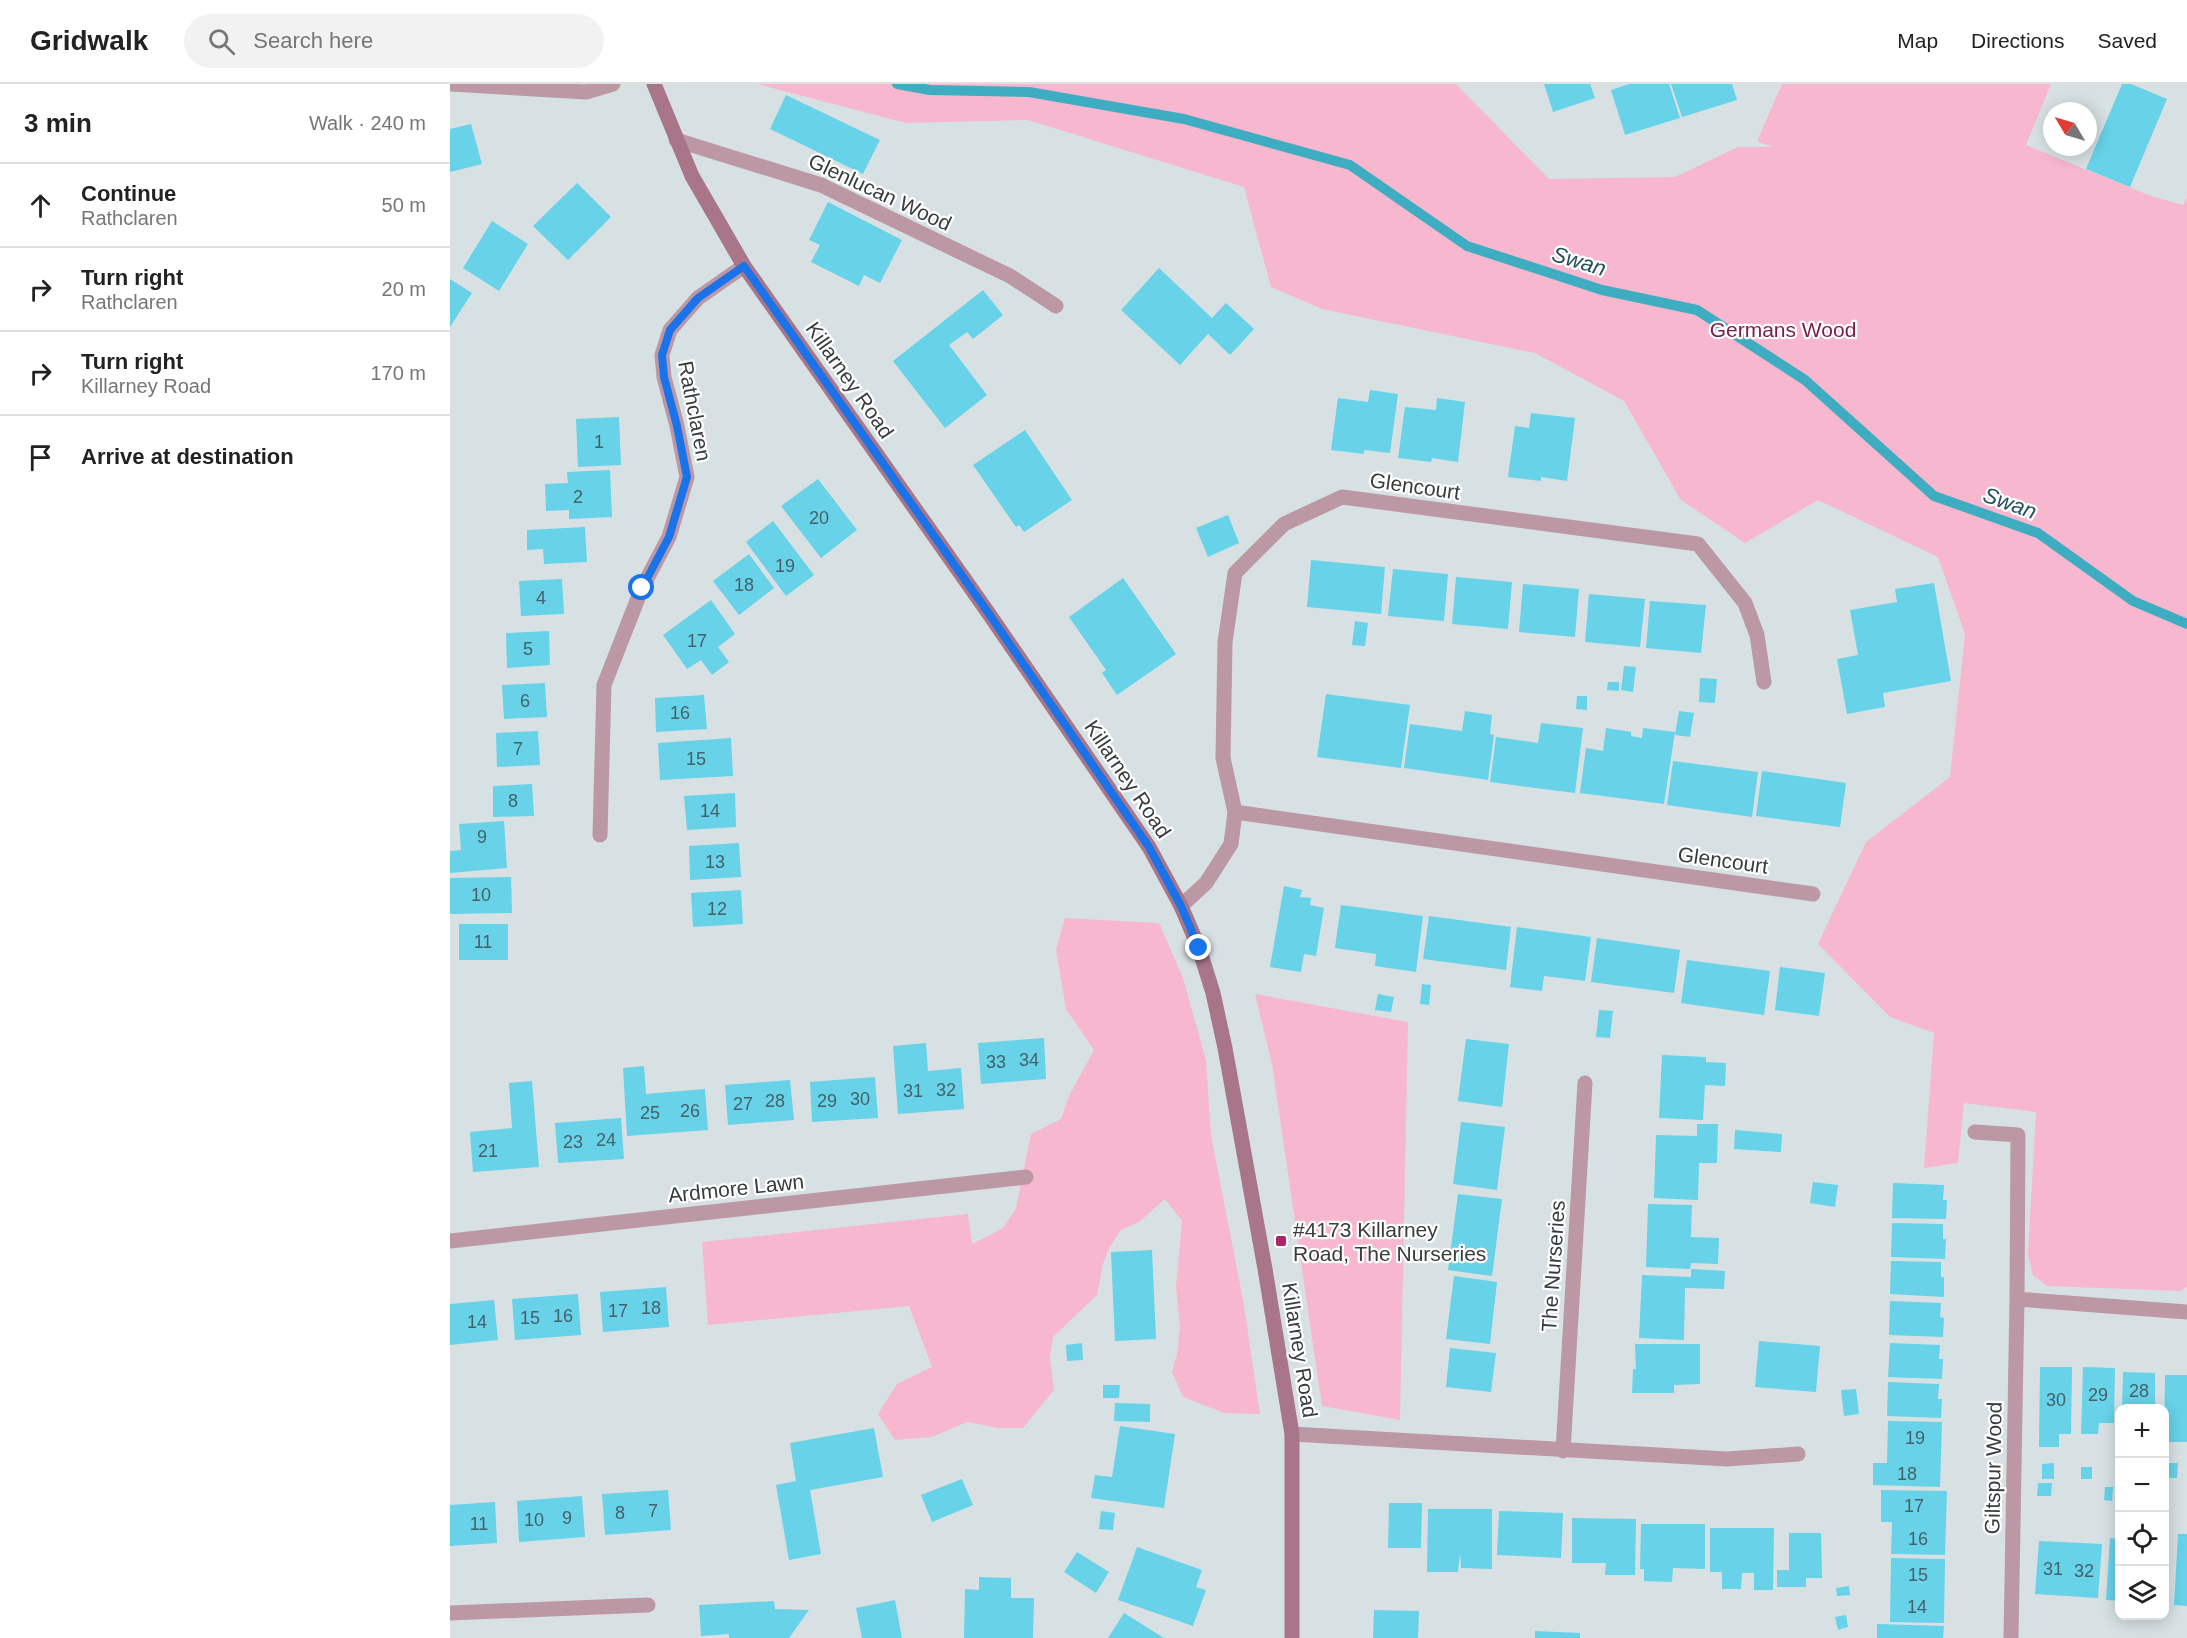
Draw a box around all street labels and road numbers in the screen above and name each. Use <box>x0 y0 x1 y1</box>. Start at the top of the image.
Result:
street label: Glenlucan Wood <box>805 149 955 235</box>
street label: Killarney Road <box>801 317 899 443</box>
street label: Rathclaren <box>674 359 716 463</box>
street label: Glencourt <box>1368 468 1462 504</box>
street label: Killarney Road <box>1080 716 1176 842</box>
street label: Glencourt <box>1676 842 1770 878</box>
street label: Ardmore Lawn <box>667 1169 805 1207</box>
street label: The Nurseries <box>1537 1199 1569 1333</box>
street label: Killarney Road <box>1278 1281 1322 1419</box>
street label: Giltspur Wood <box>1980 1401 2006 1535</box>

